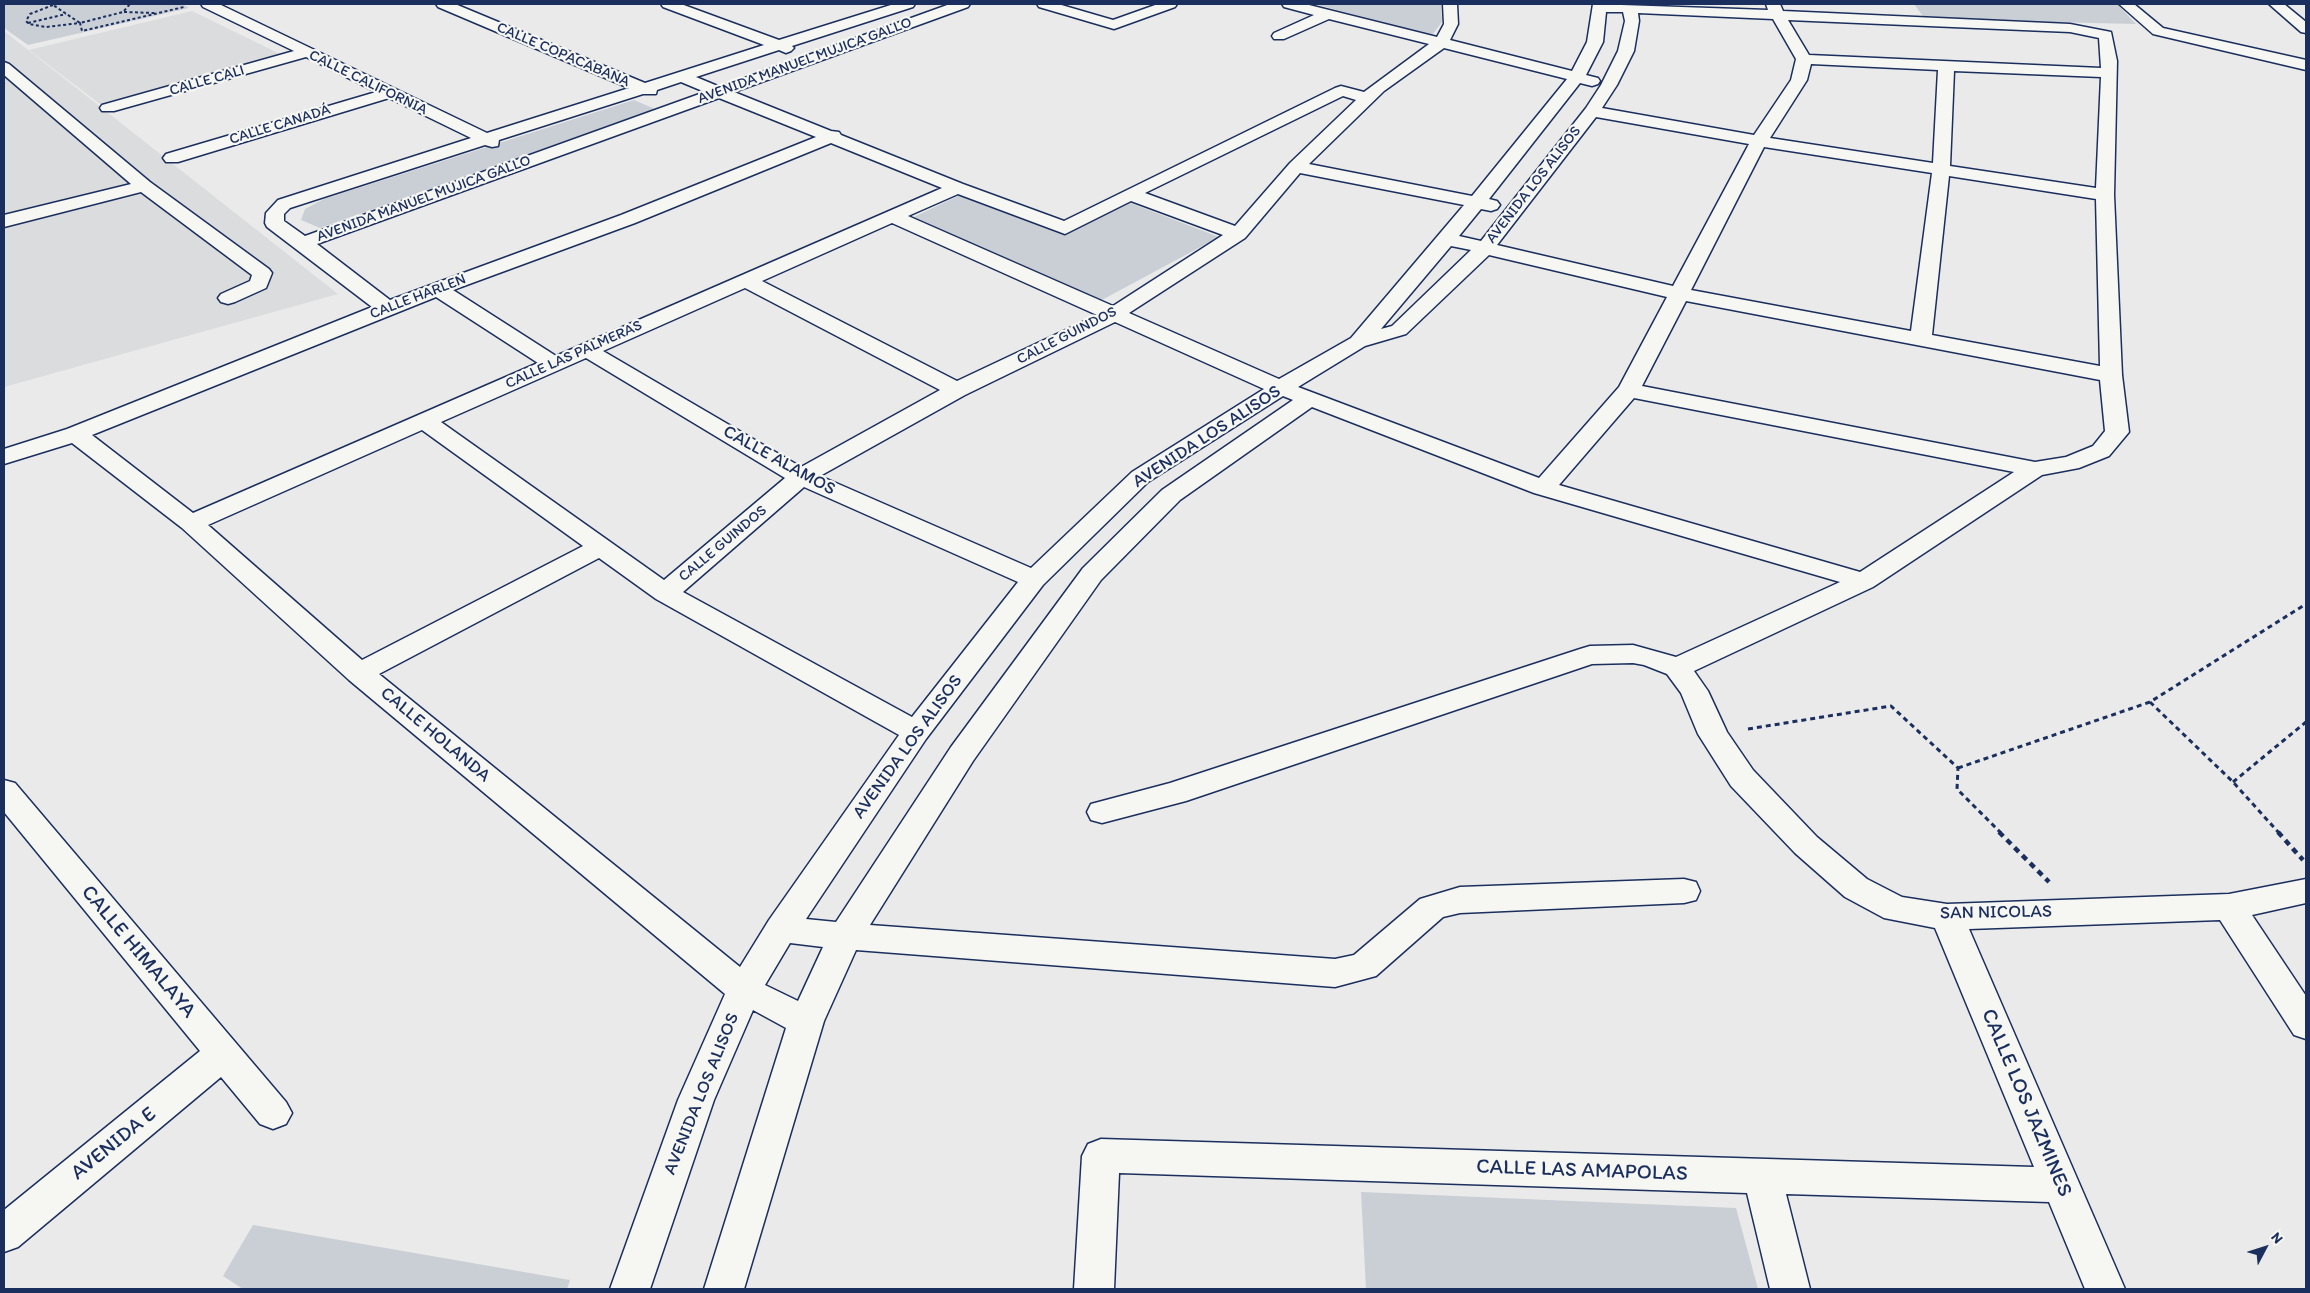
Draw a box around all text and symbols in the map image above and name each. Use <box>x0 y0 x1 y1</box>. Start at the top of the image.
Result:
street label: AVENIDA MANUEL MUJICA GALLO <box>695 14 915 108</box>
street label: CALLE COPACABANA <box>494 19 632 91</box>
street label: CALLE CALIFORNIA <box>306 46 430 120</box>
street label: CALLE CALI <box>168 62 246 100</box>
street label: CALLE CANADÁ <box>227 101 333 149</box>
street label: AVENIDA LOS ALISOS <box>1483 123 1585 247</box>
street label: AVENIDA MANUEL MUJICA GALLO <box>314 152 534 246</box>
street label: CALLE HARLEN <box>367 270 469 324</box>
street label: CALLE GUINDOS <box>1014 303 1120 369</box>
street label: CALLE LAS PALMERAS <box>503 317 645 393</box>
street label: AVENIDA LOS ALISOS <box>1129 381 1285 493</box>
street label: CALLE ALAMOS <box>719 421 839 501</box>
street label: CALLE GUINDOS <box>675 502 771 586</box>
street label: AVENIDA LOS ALISOS <box>849 671 967 823</box>
street label: CALLE HOLANDA <box>376 683 494 787</box>
street label: CALLE HIMALAYA <box>75 880 201 1024</box>
street label: SAN NICOLAS <box>1940 901 2052 925</box>
street label: CALLE LOS JAZMINES <box>1975 1005 2077 1201</box>
street label: AVENIDA LOS ALISOS <box>660 1010 744 1178</box>
street label: AVENIDA E <box>66 1102 162 1186</box>
street label: CALLE LAS AMAPOLAS <box>1476 1155 1688 1187</box>
north arrow <box>2240 1223 2290 1273</box>
text: N <box>2267 1229 2286 1247</box>

